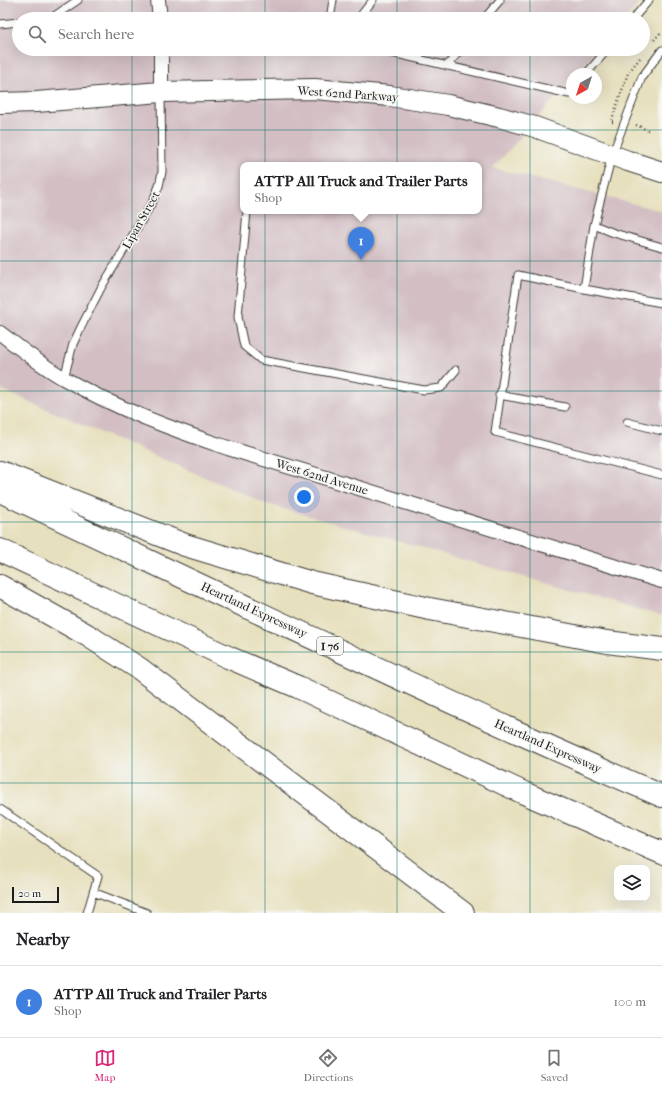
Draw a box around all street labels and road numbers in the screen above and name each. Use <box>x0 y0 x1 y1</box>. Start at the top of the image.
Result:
street label: West 62nd Parkway <box>296 83 400 105</box>
street label: Lipan Street <box>119 188 163 251</box>
street label: West 62nd Avenue <box>273 456 370 498</box>
street label: Heartland Expressway <box>199 579 310 641</box>
road number: I 76 <box>317 637 343 655</box>
street label: Heartland Expressway <box>492 716 604 776</box>

